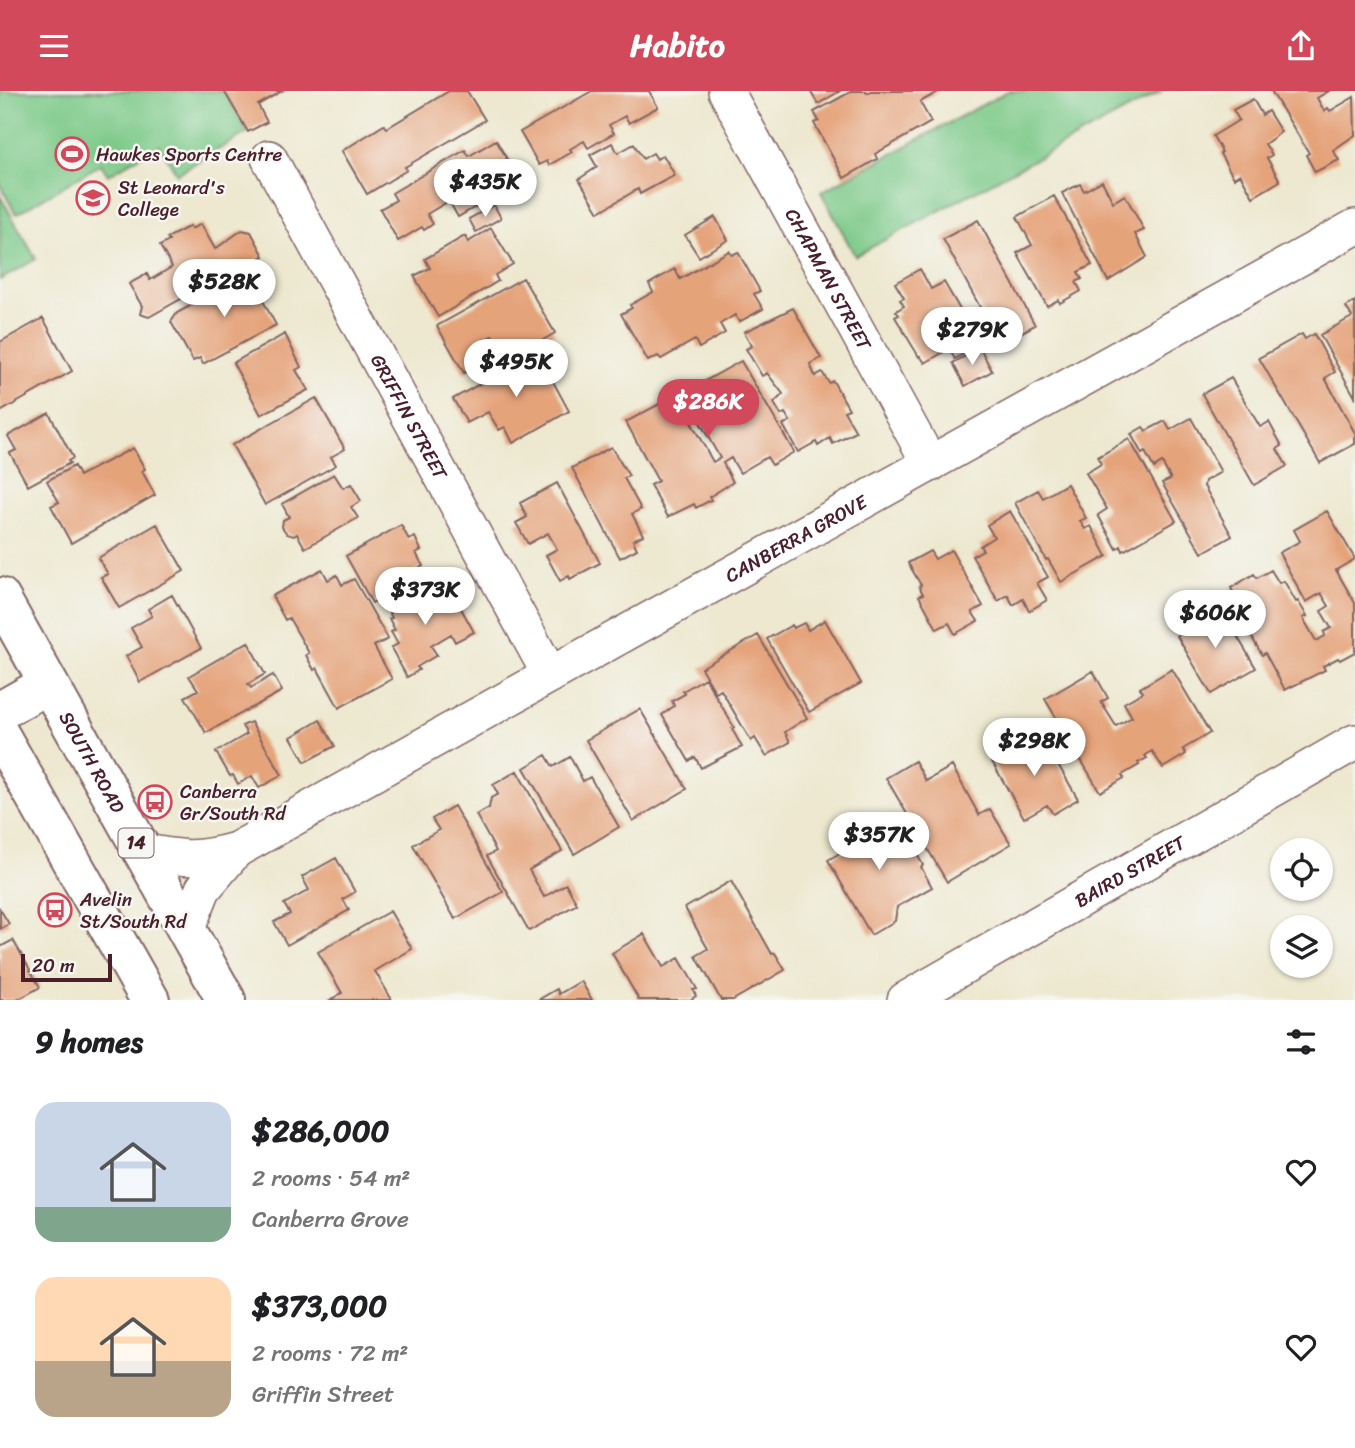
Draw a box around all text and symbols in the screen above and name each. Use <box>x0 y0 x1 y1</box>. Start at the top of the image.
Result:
text: Habito <box>630 17 725 74</box>
icon: menu <box>35 27 73 65</box>
icon: share <box>1282 27 1320 65</box>
sports icon: Hawkes Sports Centre <box>53 135 91 173</box>
place label: Hawkes Sports Centre <box>96 138 283 171</box>
pin: $435K <box>436 159 534 219</box>
text: $435K <box>450 161 520 202</box>
place label: St Leonard's College <box>118 171 225 226</box>
school or university icon: St Leonard's College <box>74 179 112 217</box>
street label: CHAPMAN STREET <box>776 202 881 357</box>
pin: $528K <box>175 259 273 319</box>
text: $528K <box>189 261 259 302</box>
pin: $279K <box>923 307 1021 367</box>
text: $279K <box>937 309 1007 350</box>
pin: $495K <box>467 339 565 399</box>
text: $495K <box>480 341 552 382</box>
street label: GRIFFIN STREET <box>361 348 457 487</box>
pin: $286K <box>659 379 757 439</box>
text: $286K <box>673 381 743 422</box>
street label: CANBERRA GROVE <box>719 485 875 592</box>
pin: $373K <box>376 567 474 627</box>
text: $373K <box>391 569 459 610</box>
pin: $606K <box>1166 591 1264 650</box>
text: $606K <box>1180 592 1250 633</box>
street label: SOUTH ROAD <box>50 705 134 820</box>
pin: $298K <box>985 719 1083 778</box>
text: $298K <box>999 720 1069 761</box>
place label: Canberra Gr/South Rd <box>180 775 288 830</box>
bus stop icon: Canberra Gr/South Rd <box>136 783 174 821</box>
pin: $357K <box>830 813 928 872</box>
text: $357K <box>844 814 914 855</box>
street label: BAIRD STREET <box>1068 826 1193 917</box>
road number: 14 <box>118 829 154 857</box>
map controls <box>1270 838 1333 978</box>
button: locate <box>1270 838 1333 901</box>
place label: Avelin St/South Rd <box>79 883 188 938</box>
bus stop icon: Avelin St/South Rd <box>36 891 74 929</box>
button: layers <box>1270 915 1333 978</box>
text: 20 m <box>32 949 75 982</box>
scale bar <box>21 951 112 983</box>
text: 9 homes <box>35 1015 143 1069</box>
icon: filters <box>1282 1023 1320 1061</box>
text: $286,000 <box>252 1104 390 1158</box>
icon: home <box>91 1130 175 1214</box>
icon: heart <box>1282 1153 1320 1191</box>
text: 2 rooms · 54 m² <box>252 1158 410 1199</box>
text: Canberra Grove <box>252 1199 409 1240</box>
text: $373,000 <box>252 1279 387 1333</box>
icon: home <box>91 1305 175 1389</box>
icon: heart <box>1282 1328 1320 1366</box>
text: 2 rooms · 72 m² <box>252 1333 408 1374</box>
text: Griffin Street <box>252 1374 394 1415</box>

